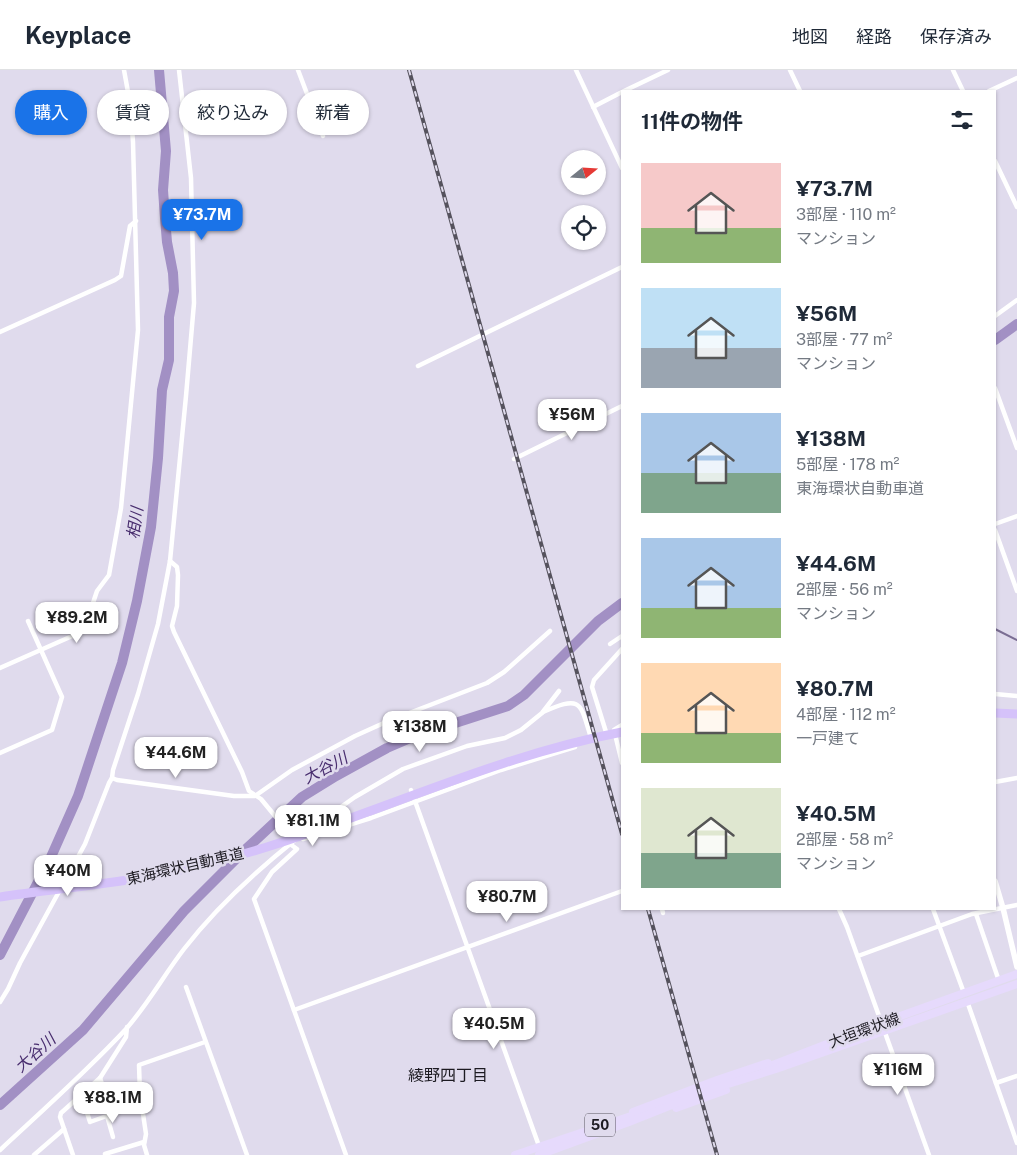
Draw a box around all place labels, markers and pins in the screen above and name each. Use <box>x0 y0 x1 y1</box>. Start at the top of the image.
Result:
pin: ¥73.7M <box>161 198 243 241</box>
pin: ¥56M <box>542 398 602 441</box>
pin: ¥89.2M <box>36 602 118 644</box>
pin: ¥138M <box>385 710 455 753</box>
pin: ¥44.6M <box>135 736 217 779</box>
pin: ¥81.1M <box>272 804 354 847</box>
pin: ¥40M <box>38 854 98 897</box>
pin: ¥80.7M <box>466 880 548 923</box>
pin: ¥40.5M <box>453 1008 535 1050</box>
pin: ¥116M <box>863 1054 933 1096</box>
pin: ¥88.1M <box>72 1082 154 1124</box>

